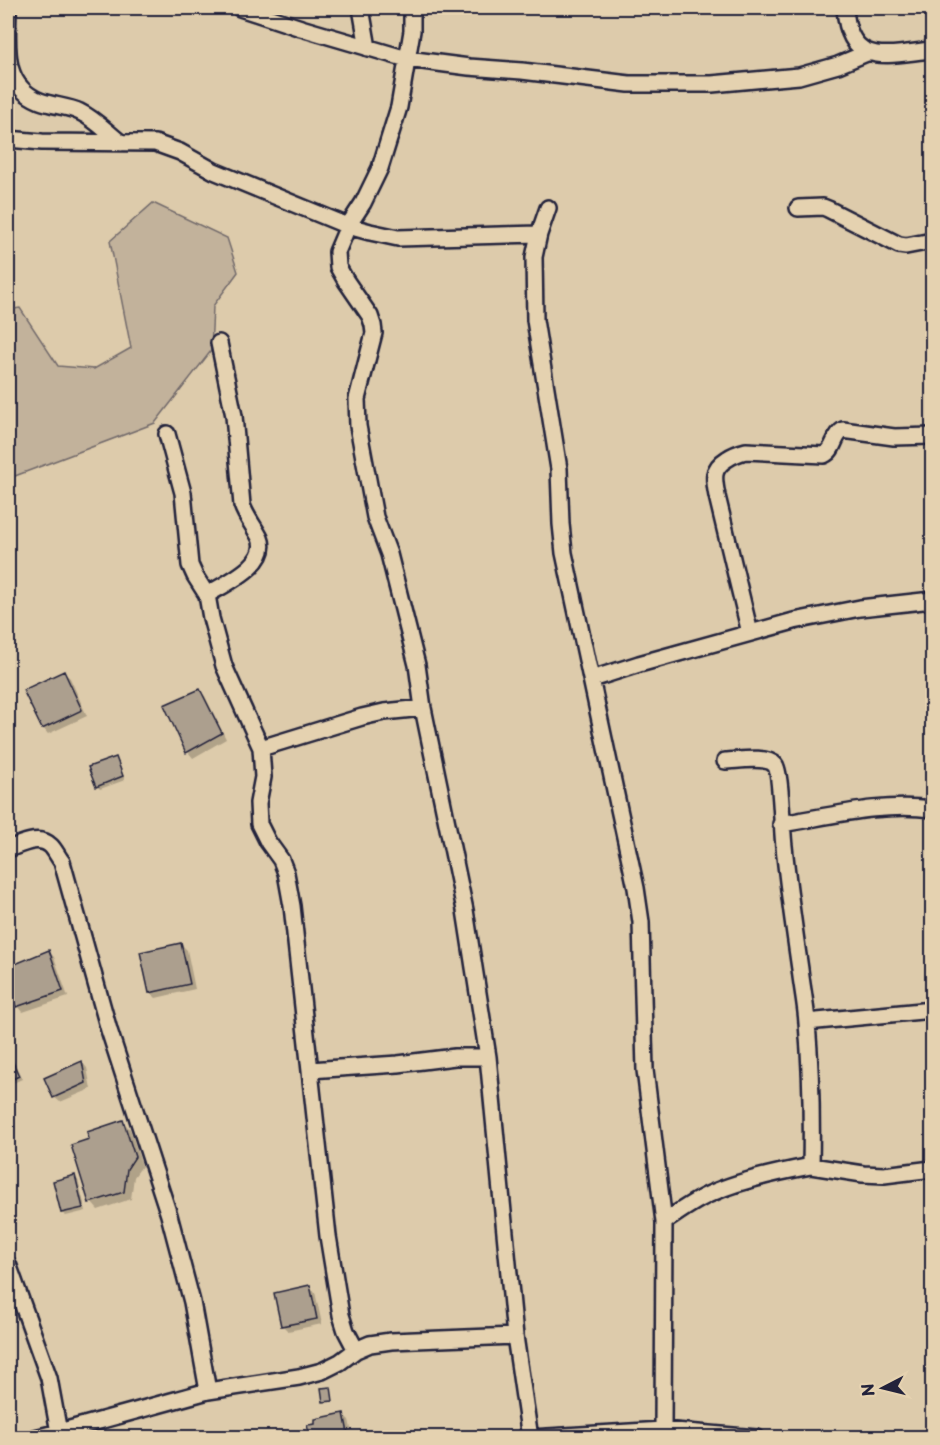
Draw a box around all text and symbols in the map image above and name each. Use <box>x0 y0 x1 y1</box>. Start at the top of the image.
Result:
north arrow <box>853 1358 913 1418</box>
text: N <box>854 1382 880 1398</box>

